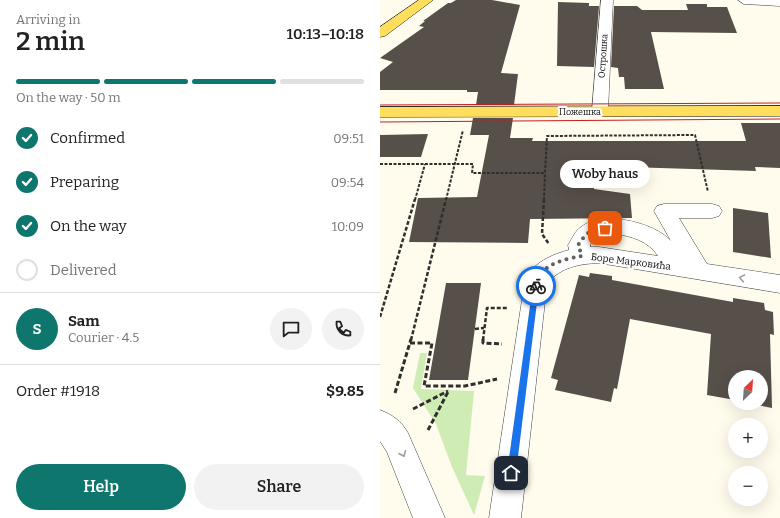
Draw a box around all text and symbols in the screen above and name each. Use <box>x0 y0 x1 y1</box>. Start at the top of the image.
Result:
text: Arriving in <box>16 12 81 27</box>
text: 10:13–10:18 <box>287 25 364 43</box>
text: 2 min <box>16 26 85 57</box>
street label: Острошка <box>596 34 610 78</box>
text: On the way · 50 m <box>16 90 121 105</box>
street label: Пожешка <box>559 107 601 117</box>
icon: check <box>16 127 38 149</box>
text: Confirmed <box>50 129 125 147</box>
text: 09:51 <box>333 131 364 146</box>
callout: Woby haus <box>560 160 650 188</box>
text: Woby haus <box>572 166 638 181</box>
icon: check <box>16 171 38 193</box>
text: Preparing <box>50 173 119 191</box>
text: 09:54 <box>331 175 364 190</box>
pin <box>588 211 622 245</box>
icon: check <box>16 215 38 237</box>
text: On the way <box>50 217 127 235</box>
icon: bag <box>594 217 616 239</box>
text: 10:09 <box>332 219 364 234</box>
street label: Боре Марковића <box>590 251 672 273</box>
text: Delivered <box>50 261 117 279</box>
courier <box>516 266 556 306</box>
one-way arrow <box>738 274 745 282</box>
icon: bike <box>525 275 547 297</box>
button: chat <box>270 308 312 350</box>
button: phone <box>322 308 364 350</box>
text: Sam <box>68 312 100 330</box>
text: S <box>32 320 42 338</box>
text: Courier · 4.5 <box>68 330 139 345</box>
north arrow <box>728 370 768 410</box>
map controls <box>728 370 768 506</box>
text: Order #1918 <box>16 382 100 400</box>
text: $9.85 <box>326 382 364 400</box>
button: + <box>728 418 768 458</box>
one-way arrow <box>398 451 406 458</box>
pin <box>494 456 528 490</box>
icon: home <box>500 462 522 484</box>
button: Help <box>16 464 186 510</box>
button: Share <box>194 464 364 510</box>
button: − <box>728 466 768 506</box>

